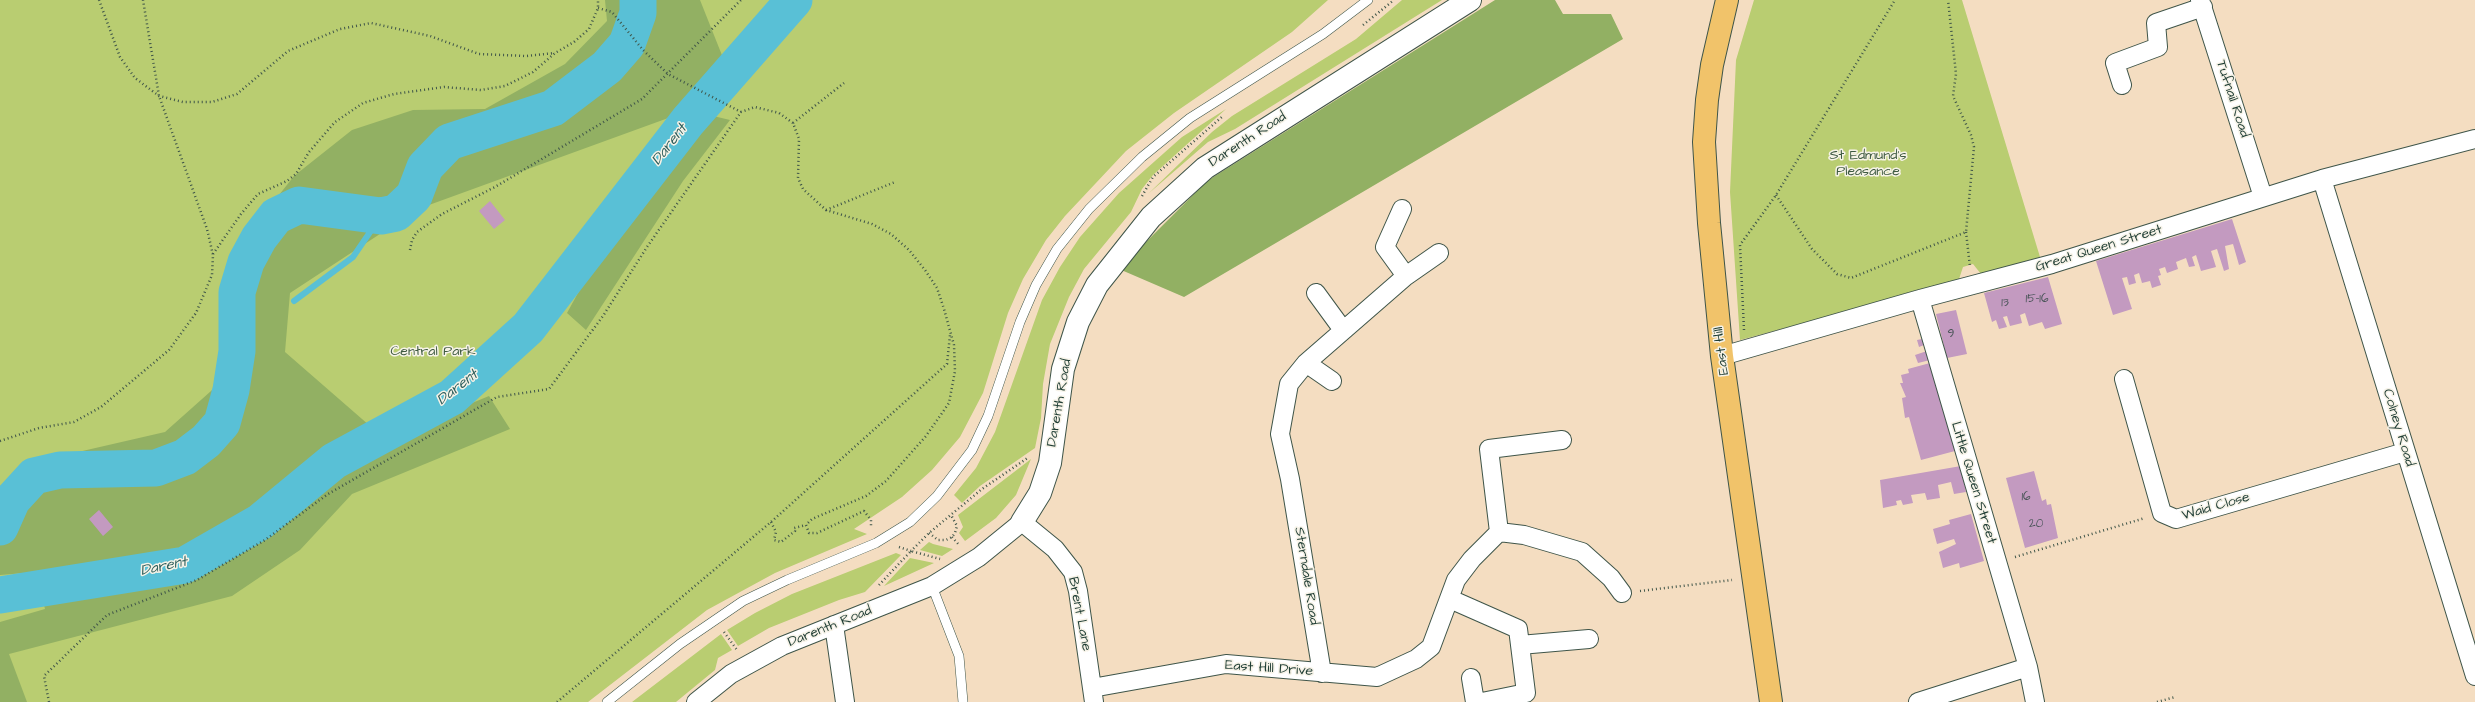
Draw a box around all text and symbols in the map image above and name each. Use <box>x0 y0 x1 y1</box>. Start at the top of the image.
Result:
street label: Tufnail Road <box>2212 58 2252 140</box>
street label: Darenth Road <box>1206 109 1290 171</box>
water label: Darent <box>648 121 692 169</box>
park label: St Edmund's Pleasance <box>1829 148 1907 180</box>
street label: Great Queen Street <box>2034 222 2164 276</box>
house number: 15-16 <box>2026 292 2048 306</box>
house number: 13 <box>2001 296 2009 310</box>
street label: East Hill <box>1711 326 1733 376</box>
house number: 9 <box>1948 327 1954 341</box>
park label: Central Park <box>390 344 476 360</box>
street label: Darenth Road <box>1044 358 1076 448</box>
water label: Darent <box>434 366 482 410</box>
street label: Colney Road <box>2378 387 2418 469</box>
street label: Little Queen Street <box>1946 420 2000 546</box>
street label: Waid Close <box>2180 489 2252 525</box>
house number: 16 <box>2021 490 2031 504</box>
house number: 20 <box>2029 517 2043 531</box>
street label: Sterndale Road <box>1290 526 1322 626</box>
water label: Darent <box>139 553 189 581</box>
street label: Brent Lane <box>1064 576 1094 652</box>
street label: Darenth Road <box>786 603 874 651</box>
street label: East Hill Drive <box>1224 658 1314 680</box>

